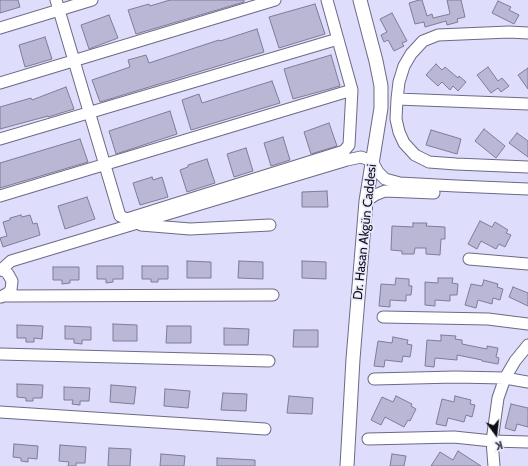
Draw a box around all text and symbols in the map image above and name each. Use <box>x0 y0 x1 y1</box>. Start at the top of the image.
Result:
street label: Dr. Hasan Akgün Caddesi <box>350 163 380 301</box>
north arrow <box>476 414 516 454</box>
text: K <box>494 438 504 453</box>

